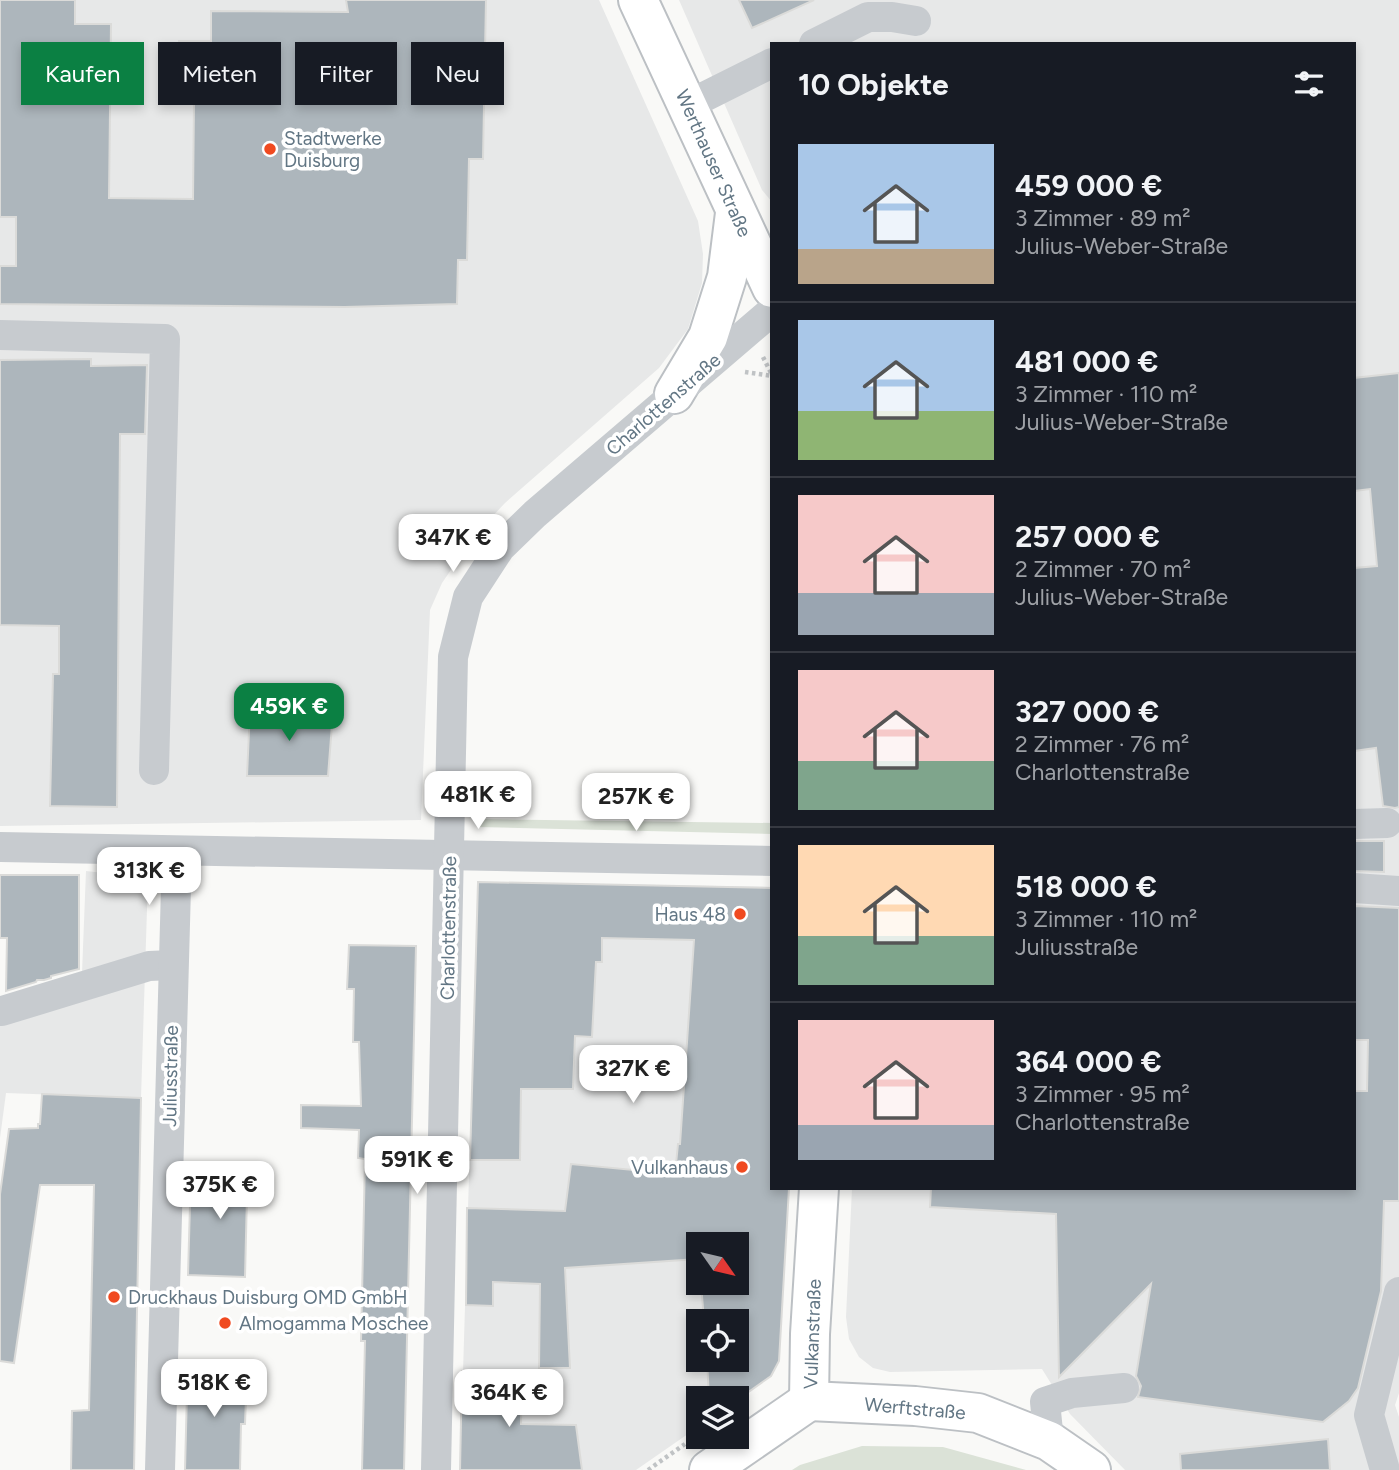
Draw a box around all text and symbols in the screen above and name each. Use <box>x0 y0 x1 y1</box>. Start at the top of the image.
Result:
chip: Kaufen <box>21 42 144 105</box>
chip: Mieten <box>158 42 281 105</box>
chip: Filter <box>295 42 397 105</box>
chip: Neu <box>411 42 504 105</box>
icon: filters <box>1290 65 1328 103</box>
text: 10 Objekte <box>798 66 949 103</box>
street label: Werthauser Straße <box>671 86 756 240</box>
place label: Stadtwerke Duisburg <box>284 127 382 172</box>
marker: Stadtwerke Duisburg <box>262 141 278 157</box>
text: 459 000 € <box>1015 167 1162 204</box>
icon: home <box>854 172 938 256</box>
text: 3 Zimmer · 89 m² <box>1015 204 1191 232</box>
text: Julius-Weber-Straße <box>1015 232 1228 260</box>
text: 481 000 € <box>1015 343 1158 380</box>
street label: Charlottenstraße <box>601 348 725 460</box>
icon: home <box>854 348 938 432</box>
text: 3 Zimmer · 110 m² <box>1015 380 1197 408</box>
text: Julius-Weber-Straße <box>1015 408 1228 436</box>
pin: 347K € <box>396 514 510 574</box>
text: 257 000 € <box>1015 518 1160 555</box>
text: 347K € <box>415 523 491 551</box>
icon: home <box>854 523 938 607</box>
text: 2 Zimmer · 70 m² <box>1015 555 1191 583</box>
text: Julius-Weber-Straße <box>1015 583 1228 611</box>
pin: 459K € <box>232 684 346 743</box>
text: 459K € <box>250 692 328 720</box>
text: 327 000 € <box>1015 693 1159 730</box>
icon: home <box>854 698 938 782</box>
text: 2 Zimmer · 76 m² <box>1015 730 1189 758</box>
text: Charlottenstraße <box>1015 758 1190 786</box>
pin: 481K € <box>421 772 535 831</box>
pin: 257K € <box>579 774 693 833</box>
text: 481K € <box>440 780 516 808</box>
text: 257K € <box>598 782 674 810</box>
pin: 313K € <box>92 848 206 907</box>
text: 313K € <box>113 856 185 884</box>
street label: Charlottenstraße <box>436 856 461 1000</box>
text: 518 000 € <box>1015 868 1157 905</box>
icon: home <box>854 873 938 957</box>
place label: Haus 48 <box>654 903 726 926</box>
text: 3 Zimmer · 110 m² <box>1015 905 1197 933</box>
marker: Haus 48 <box>732 906 748 922</box>
text: Juliusstraße <box>1015 933 1138 961</box>
street label: Juliusstraße <box>158 1025 183 1127</box>
text: 364 000 € <box>1015 1043 1162 1080</box>
pin: 327K € <box>576 1046 690 1105</box>
icon: home <box>854 1048 938 1132</box>
text: 327K € <box>595 1054 671 1082</box>
text: 3 Zimmer · 95 m² <box>1015 1080 1190 1108</box>
text: Charlottenstraße <box>1015 1108 1190 1136</box>
pin: 591K € <box>360 1136 474 1196</box>
text: 591K € <box>380 1145 454 1173</box>
place label: Vulkanhaus <box>631 1156 728 1179</box>
marker: Vulkanhaus <box>734 1159 750 1175</box>
pin: 375K € <box>163 1162 277 1221</box>
text: 375K € <box>182 1170 258 1198</box>
north arrow <box>686 1232 749 1295</box>
map controls <box>686 1232 749 1449</box>
street label: Vulkanstraße <box>799 1278 826 1390</box>
place label: Druckhaus Duisburg OMD GmbH <box>128 1286 408 1309</box>
marker: Druckhaus Duisburg OMD GmbH <box>106 1289 122 1305</box>
button: locate <box>686 1309 749 1372</box>
place label: Almogamma Moschee <box>239 1312 428 1335</box>
marker: Almogamma Moschee <box>217 1315 233 1331</box>
pin: 518K € <box>157 1360 271 1419</box>
text: 518K € <box>177 1368 251 1396</box>
pin: 364K € <box>452 1370 566 1429</box>
text: 364K € <box>470 1378 548 1406</box>
button: layers <box>686 1386 749 1449</box>
street label: Werftstraße <box>863 1393 967 1424</box>

